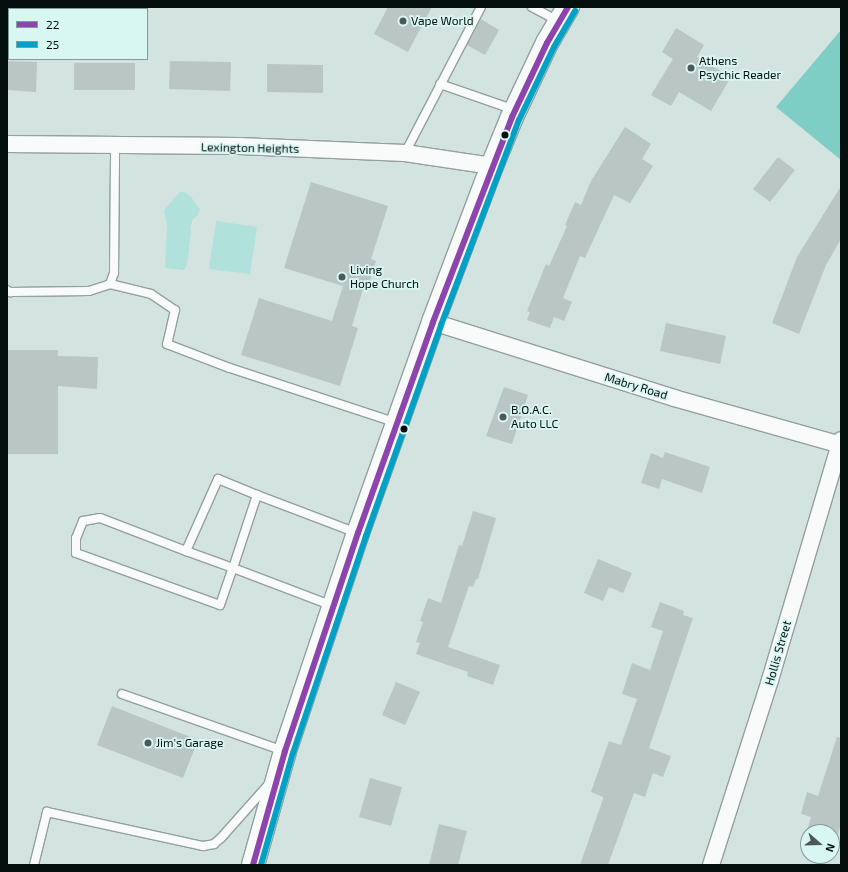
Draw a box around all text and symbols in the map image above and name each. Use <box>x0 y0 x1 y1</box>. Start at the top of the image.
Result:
legend <box>8 8 148 60</box>
place label: Vape World <box>411 14 474 28</box>
marker: Vape World <box>398 16 408 26</box>
text: 22 <box>46 17 60 31</box>
text: 25 <box>46 37 59 51</box>
place label: Athens Psychic Reader <box>699 54 781 82</box>
marker: Athens Psychic Reader <box>686 63 696 73</box>
unlabelled marker <box>500 130 510 140</box>
street label: Lexington Heights <box>201 140 299 156</box>
place label: Living Hope Church <box>350 263 419 291</box>
marker: Living Hope Church <box>337 272 347 282</box>
street label: Mabry Road <box>603 370 669 402</box>
place label: B.O.A.C. Auto LLC <box>511 403 558 431</box>
marker: B.O.A.C. Auto LLC <box>498 412 508 422</box>
unlabelled marker <box>399 424 409 434</box>
street label: Hollis Street <box>762 619 794 687</box>
place label: Jim's Garage <box>156 736 223 750</box>
marker: Jim's Garage <box>143 738 153 748</box>
north arrow <box>800 824 840 864</box>
text: N <box>823 842 838 854</box>

